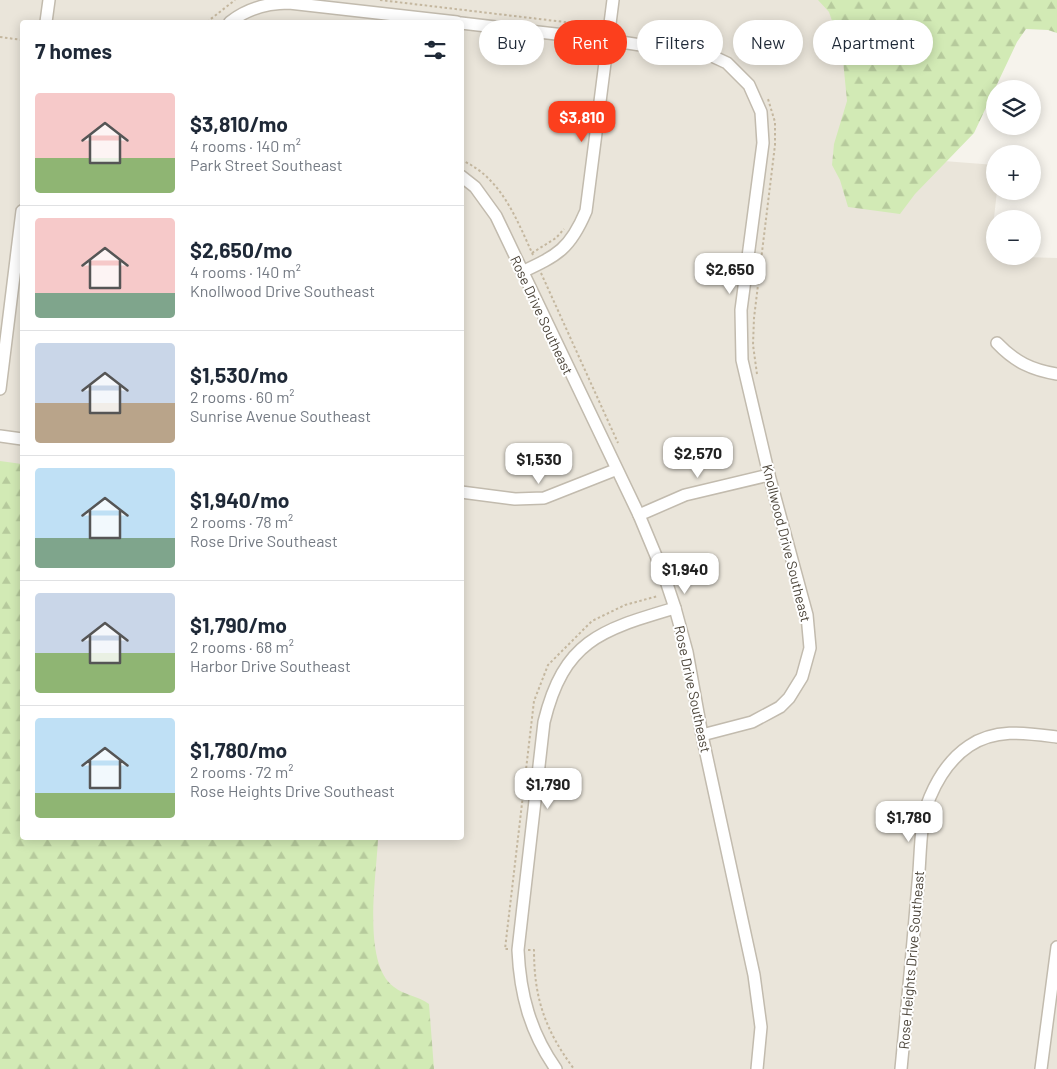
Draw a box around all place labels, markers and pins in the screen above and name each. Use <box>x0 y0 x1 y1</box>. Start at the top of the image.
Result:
pin: $3,810 <box>541 100 623 143</box>
pin: $2,650 <box>689 252 771 295</box>
pin: $2,570 <box>657 436 739 479</box>
pin: $1,530 <box>498 442 580 485</box>
pin: $1,940 <box>644 552 726 595</box>
pin: $1,790 <box>507 768 589 810</box>
pin: $1,780 <box>868 800 950 843</box>

